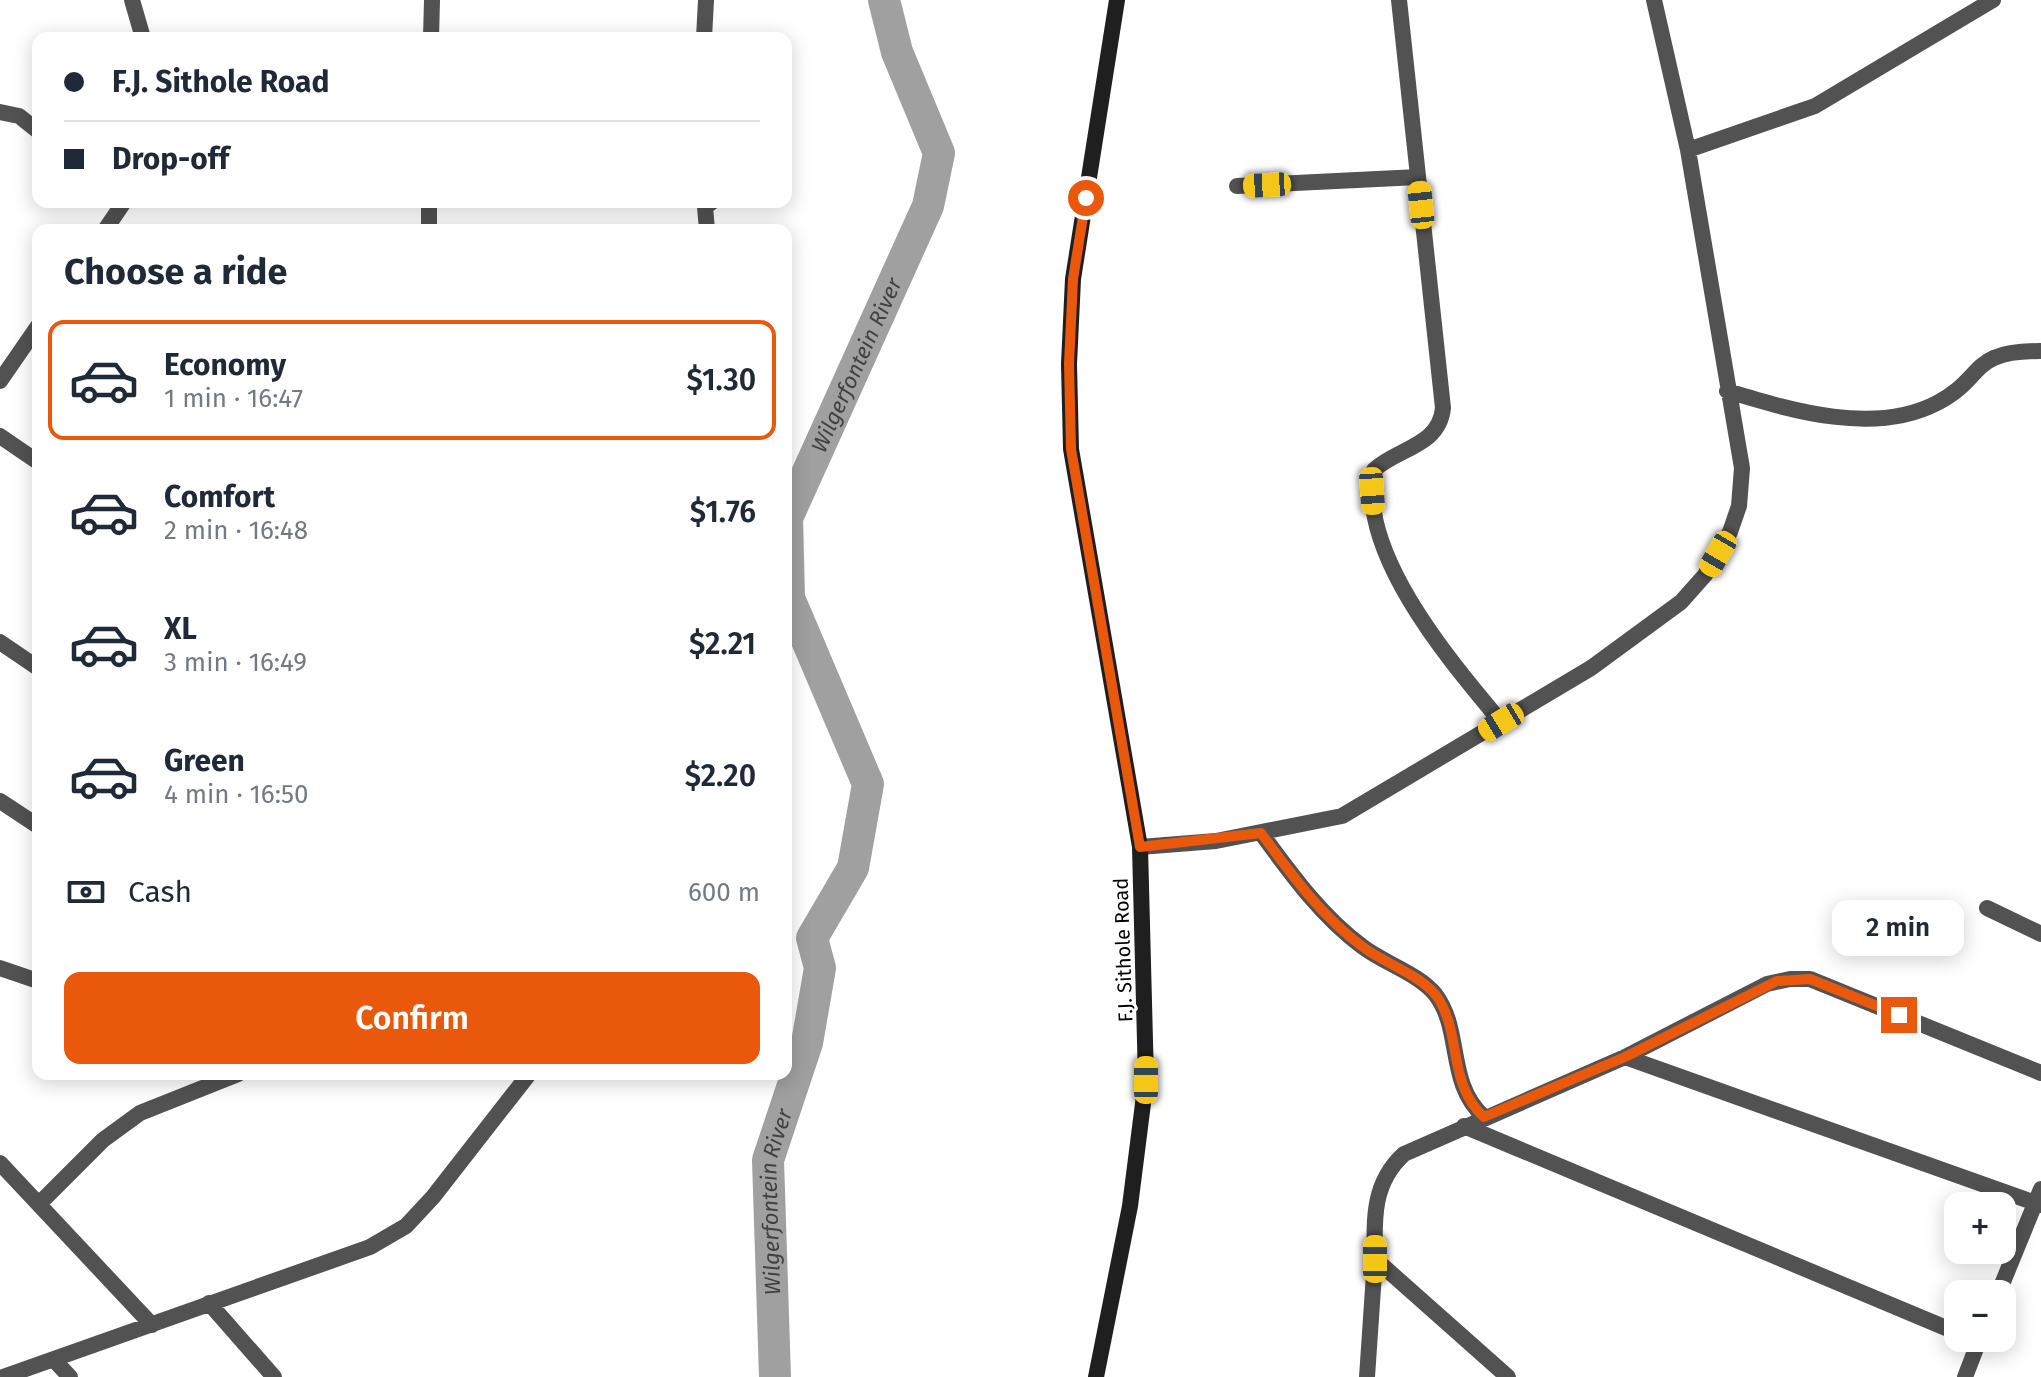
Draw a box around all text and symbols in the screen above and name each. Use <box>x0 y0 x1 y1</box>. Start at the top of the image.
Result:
text: F.J. Sithole Road <box>112 64 329 100</box>
text: Drop-off <box>112 141 229 177</box>
car <box>1242 172 1292 198</box>
route start <box>1068 180 1104 216</box>
car <box>1407 180 1435 230</box>
text: Choose a ride <box>64 250 287 294</box>
water label: Wilgerfontein River <box>805 273 907 457</box>
icon: car <box>68 344 140 416</box>
text: Economy <box>164 347 286 383</box>
text: $1.30 <box>687 362 756 398</box>
text: 1 min · 16:47 <box>164 383 303 414</box>
car <box>1358 466 1386 516</box>
icon: car <box>68 476 140 548</box>
text: Comfort <box>164 479 275 515</box>
text: $1.76 <box>690 494 756 530</box>
text: 2 min · 16:48 <box>164 515 308 546</box>
car <box>1696 527 1740 581</box>
icon: car <box>68 608 140 680</box>
text: XL <box>164 611 197 647</box>
text: $2.21 <box>689 626 756 662</box>
text: 3 min · 16:49 <box>164 647 307 678</box>
car <box>1474 699 1528 745</box>
icon: car <box>68 740 140 812</box>
text: Green <box>164 743 245 779</box>
text: $2.20 <box>685 758 756 794</box>
text: 4 min · 16:50 <box>164 779 309 810</box>
icon: cash <box>64 870 108 914</box>
text: Cash <box>128 874 192 910</box>
text: 600 m <box>688 877 760 908</box>
street label: F.J. Sithole Road <box>1108 877 1138 1023</box>
callout: 2 min <box>1833 899 1965 955</box>
text: 2 min <box>1866 912 1930 943</box>
button: Confirm <box>64 972 760 1064</box>
route end <box>1881 997 1917 1033</box>
car <box>1134 1056 1158 1104</box>
water label: Wilgerfontein River <box>754 1105 798 1296</box>
map controls <box>1944 1192 2016 1352</box>
button: + <box>1944 1192 2016 1264</box>
car <box>1363 1235 1387 1283</box>
button: − <box>1944 1280 2016 1352</box>

